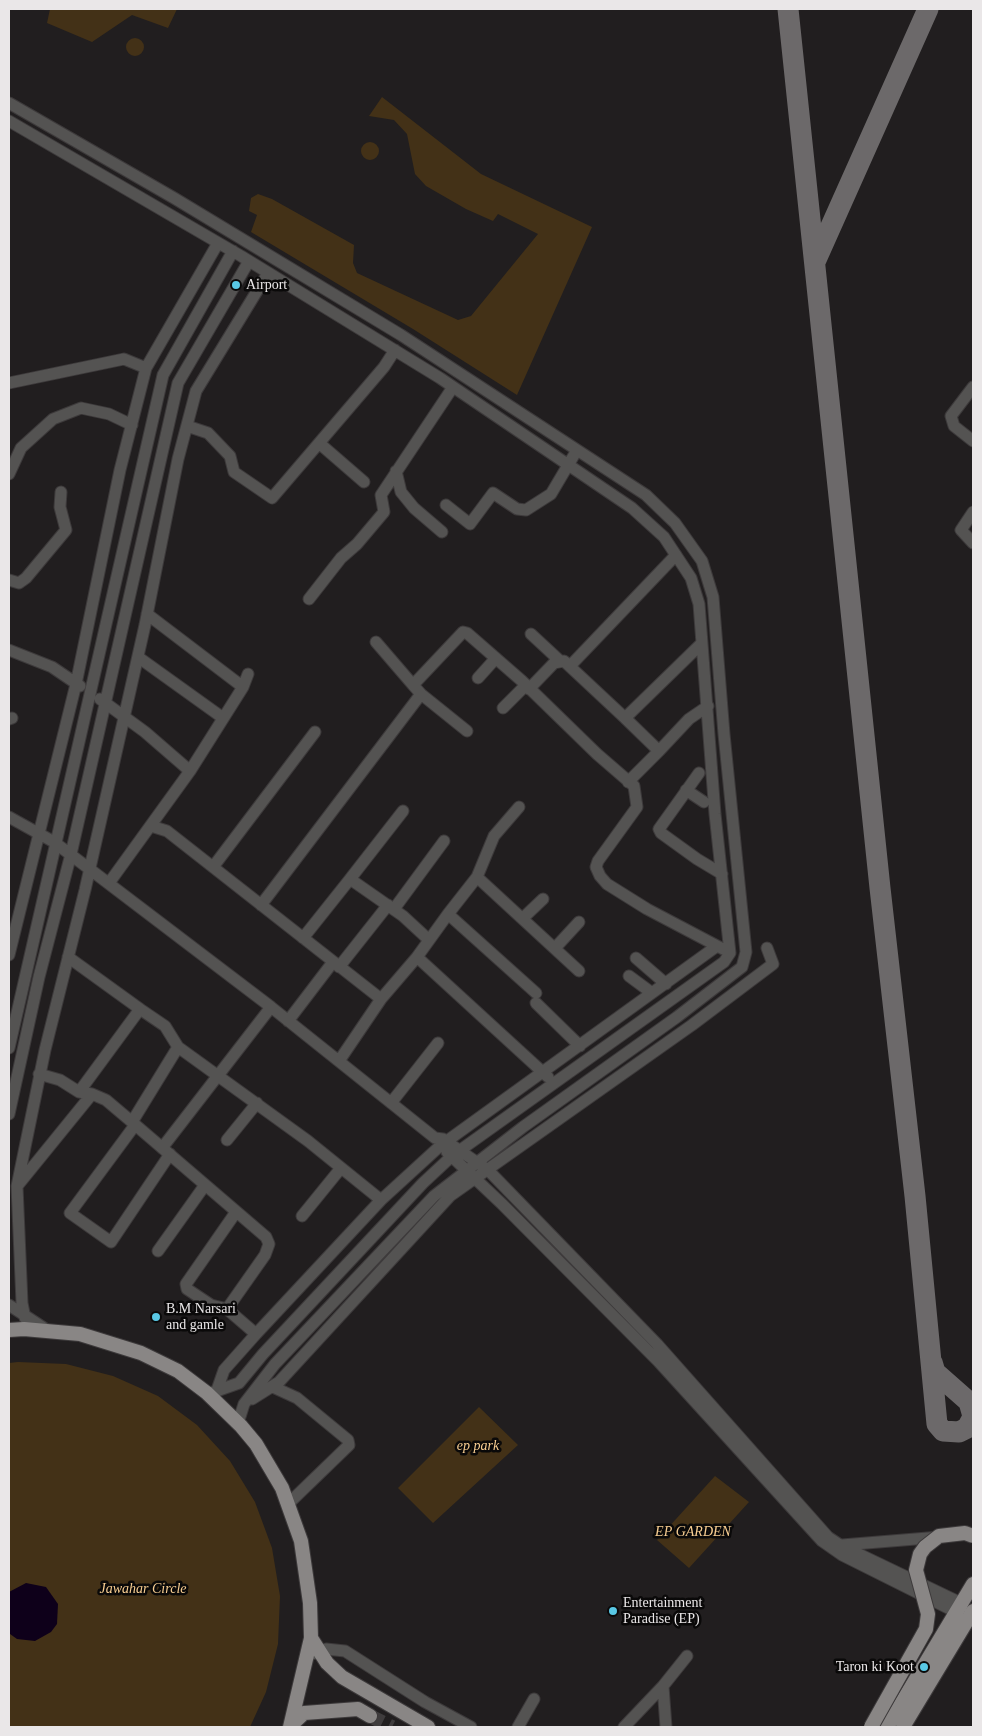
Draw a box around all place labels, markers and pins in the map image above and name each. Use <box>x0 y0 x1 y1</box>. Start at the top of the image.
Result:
place label: Airport <box>246 277 287 293</box>
marker: Airport <box>230 279 242 291</box>
place label: B.M Narsari and gamle <box>166 1301 236 1334</box>
marker: B.M Narsari and gamle <box>150 1311 162 1323</box>
place label: Entertainment Paradise (EP) <box>623 1595 702 1628</box>
marker: Entertainment Paradise (EP) <box>607 1605 619 1617</box>
place label: Taron ki Koot <box>836 1659 914 1675</box>
marker: Taron ki Koot <box>918 1661 930 1673</box>

